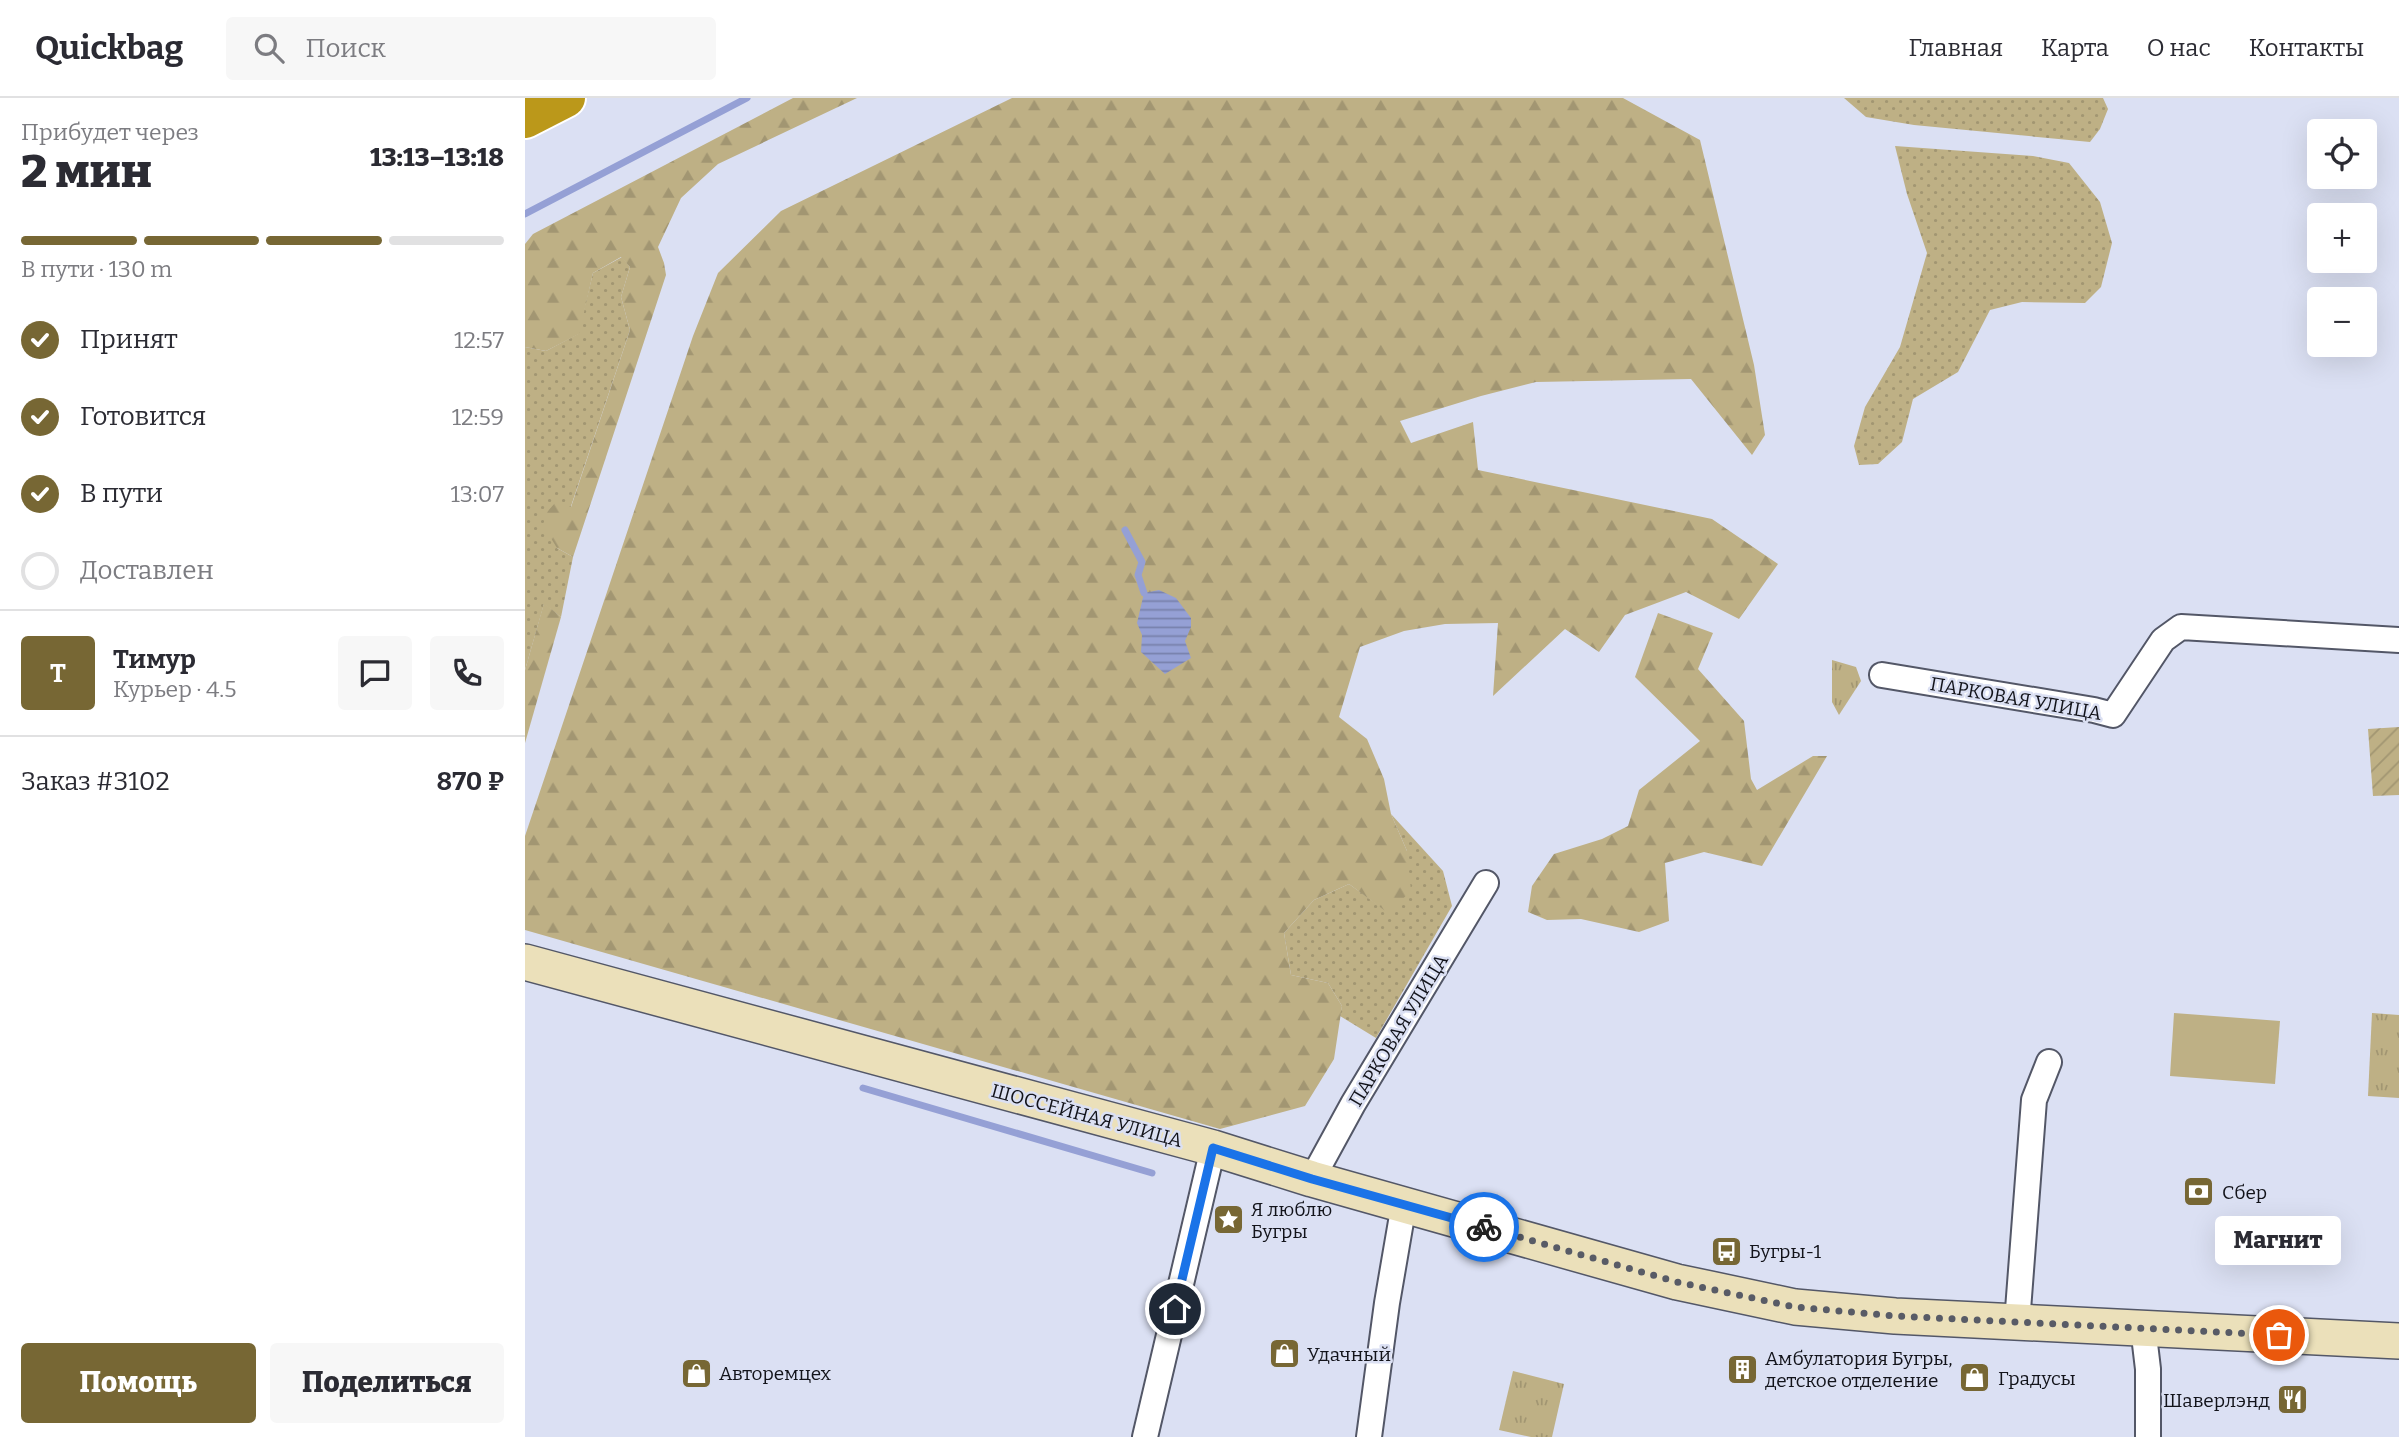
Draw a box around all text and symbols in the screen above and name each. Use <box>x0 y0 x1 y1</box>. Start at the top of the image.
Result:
search box <box>226 17 716 80</box>
text: Quickbag <box>35 28 184 68</box>
icon: search <box>250 29 288 67</box>
text: Поиск <box>306 33 386 64</box>
text: Главная <box>1908 34 2003 62</box>
text: Карта <box>2041 34 2109 62</box>
text: О нас <box>2147 34 2211 62</box>
text: Контакты <box>2249 34 2364 62</box>
text: Прибудет через <box>21 118 199 146</box>
map controls <box>2307 119 2377 357</box>
button: locate <box>2307 119 2377 189</box>
text: 13:13–13:18 <box>370 142 504 173</box>
text: 2 мин <box>21 144 152 199</box>
button: + <box>2307 203 2377 273</box>
text: В пути · 130 m <box>21 255 172 283</box>
button: − <box>2307 287 2377 357</box>
icon: check <box>21 321 59 359</box>
text: Принят <box>80 324 178 355</box>
text: 12:57 <box>454 326 504 354</box>
icon: check <box>21 398 59 436</box>
text: Готовится <box>80 401 206 432</box>
text: 12:59 <box>452 403 504 431</box>
icon: check <box>21 475 59 513</box>
text: В пути <box>80 478 163 509</box>
text: 13:07 <box>450 480 504 508</box>
text: Доставлен <box>80 555 214 586</box>
button: chat <box>338 636 412 710</box>
button: phone <box>430 636 504 710</box>
text: Тимур <box>113 644 196 675</box>
text: Т <box>50 658 66 689</box>
street label: ПАРКОВАЯ УЛИЦА <box>1928 672 2104 725</box>
text: Курьер · 4.5 <box>113 675 236 703</box>
text: Заказ #3102 <box>21 766 170 797</box>
text: 870 ₽ <box>437 766 504 797</box>
street label: ПАРКОВАЯ УЛИЦА <box>1344 949 1453 1111</box>
street label: ШОССЕЙНАЯ УЛИЦА <box>989 1079 1186 1152</box>
bank icon: Сбер <box>2182 1175 2216 1209</box>
place label: Сбер <box>2222 1181 2267 1204</box>
courier <box>1449 1192 1519 1262</box>
place label: Я люблю Бугры <box>1251 1198 1332 1243</box>
place icon: Я люблю Бугры <box>1211 1203 1245 1237</box>
icon: bike <box>1465 1208 1503 1246</box>
callout: Магнит <box>2216 1216 2342 1265</box>
text: Магнит <box>2234 1226 2322 1254</box>
bus stop icon: Бугры-1 <box>1709 1234 1743 1268</box>
place label: Бугры-1 <box>1749 1240 1821 1263</box>
pin <box>1145 1279 1205 1339</box>
icon: home <box>1156 1290 1194 1328</box>
pin <box>2249 1305 2309 1365</box>
icon: bag <box>2260 1316 2298 1354</box>
shop icon: Удачный <box>1267 1337 1301 1371</box>
button: Помощь <box>21 1343 256 1423</box>
button: Поделиться <box>270 1343 504 1423</box>
place label: Удачный <box>1307 1343 1391 1366</box>
place label: Амбулатория Бугры, детское отделение <box>1765 1347 1953 1392</box>
building icon: Амбулатория Бугры, детское отделение <box>1725 1352 1759 1386</box>
shop icon: Авторемцех <box>679 1356 713 1390</box>
shop icon: Градусы <box>1958 1361 1992 1395</box>
place label: Авторемцех <box>719 1362 831 1385</box>
place label: Градусы <box>1998 1367 2076 1390</box>
restaurant icon: Шаверлэнд <box>2276 1383 2310 1417</box>
place label: Шаверлэнд <box>2163 1389 2271 1412</box>

